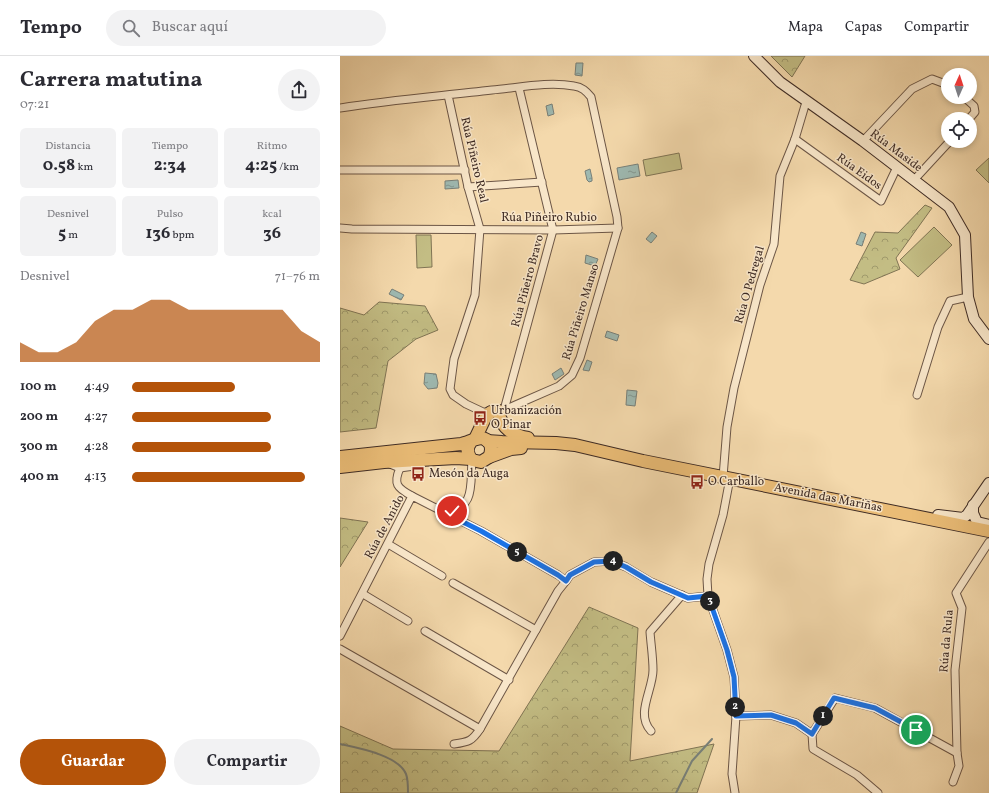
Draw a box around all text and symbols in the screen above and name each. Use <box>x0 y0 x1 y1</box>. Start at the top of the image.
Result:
search box <box>106 10 386 46</box>
text: Tempo <box>20 15 82 41</box>
icon: search <box>120 17 142 39</box>
text: Buscar aquí <box>152 17 228 38</box>
text: Mapa <box>788 18 823 37</box>
text: Capas <box>845 18 882 37</box>
text: Compartir <box>904 18 969 37</box>
text: Carrera matutina <box>20 65 202 96</box>
north arrow <box>941 68 977 104</box>
map controls <box>941 68 977 148</box>
button: share <box>278 69 320 111</box>
text: 07:21 <box>20 96 49 114</box>
button: locate <box>941 112 977 148</box>
street label: Rúa Piñeiro Real <box>456 116 492 205</box>
street label: Rúa Maside <box>867 126 926 176</box>
text: Distancia <box>45 139 91 154</box>
text: Tiempo <box>152 139 188 154</box>
text: Ritmo <box>257 139 287 154</box>
street label: Rúa Eidos <box>833 150 885 194</box>
text: 0.58 <box>43 154 75 177</box>
text: 2:34 <box>154 154 186 177</box>
text: 4:25 <box>245 154 277 177</box>
text: km <box>75 160 93 175</box>
text: /km <box>277 160 299 175</box>
text: Desnivel <box>47 207 89 222</box>
text: Pulso <box>157 207 183 222</box>
text: kcal <box>262 207 282 222</box>
street label: Rúa Piñeiro Rubio <box>501 210 597 226</box>
text: 5 <box>58 222 66 245</box>
text: 136 <box>145 222 170 245</box>
text: 36 <box>263 222 281 245</box>
text: m <box>66 228 78 243</box>
text: bpm <box>170 228 195 243</box>
street label: Rúa Piñeiro Bravo <box>508 233 548 329</box>
street label: Rúa O Pedregal <box>731 244 769 326</box>
street label: Rúa Piñeiro Manso <box>559 262 603 362</box>
text: Desnivel <box>20 268 70 286</box>
text: 71–76 m <box>275 268 320 286</box>
text: 100 m <box>20 378 57 396</box>
text: 4:49 <box>84 378 109 396</box>
place label: Urbanización O Pinar <box>491 403 562 433</box>
text: 200 m <box>20 408 58 426</box>
text: 4:27 <box>84 408 108 426</box>
bus stop icon: Urbanización O Pinar <box>472 410 488 426</box>
text: 300 m <box>20 438 58 456</box>
text: 4:28 <box>84 438 108 456</box>
bus stop icon: Mesón da Auga <box>410 466 426 482</box>
place label: Mesón da Auga <box>429 466 509 482</box>
text: 400 m <box>20 468 59 486</box>
text: 4:13 <box>84 468 107 486</box>
bus stop icon: O Carballo <box>689 474 705 490</box>
place label: O Carballo <box>708 474 764 490</box>
street label: Avenida das Mariñas <box>773 480 883 516</box>
street label: Rúa de Anido <box>361 492 409 562</box>
pin <box>435 494 469 528</box>
icon: check <box>441 500 463 522</box>
pin: 5 <box>507 542 527 562</box>
text: 5 <box>514 544 520 559</box>
pin: 4 <box>603 551 623 571</box>
text: 4 <box>610 553 616 568</box>
pin: 3 <box>700 591 720 611</box>
text: 3 <box>707 593 713 608</box>
street label: Rúa da Rula <box>936 609 958 673</box>
pin: 2 <box>725 697 745 717</box>
text: 2 <box>732 699 738 714</box>
pin: 1 <box>813 706 833 726</box>
text: 1 <box>821 708 825 723</box>
pin <box>899 713 933 747</box>
icon: arrive <box>905 719 927 741</box>
button: Guardar <box>20 739 166 785</box>
button: Compartir <box>174 739 320 785</box>

